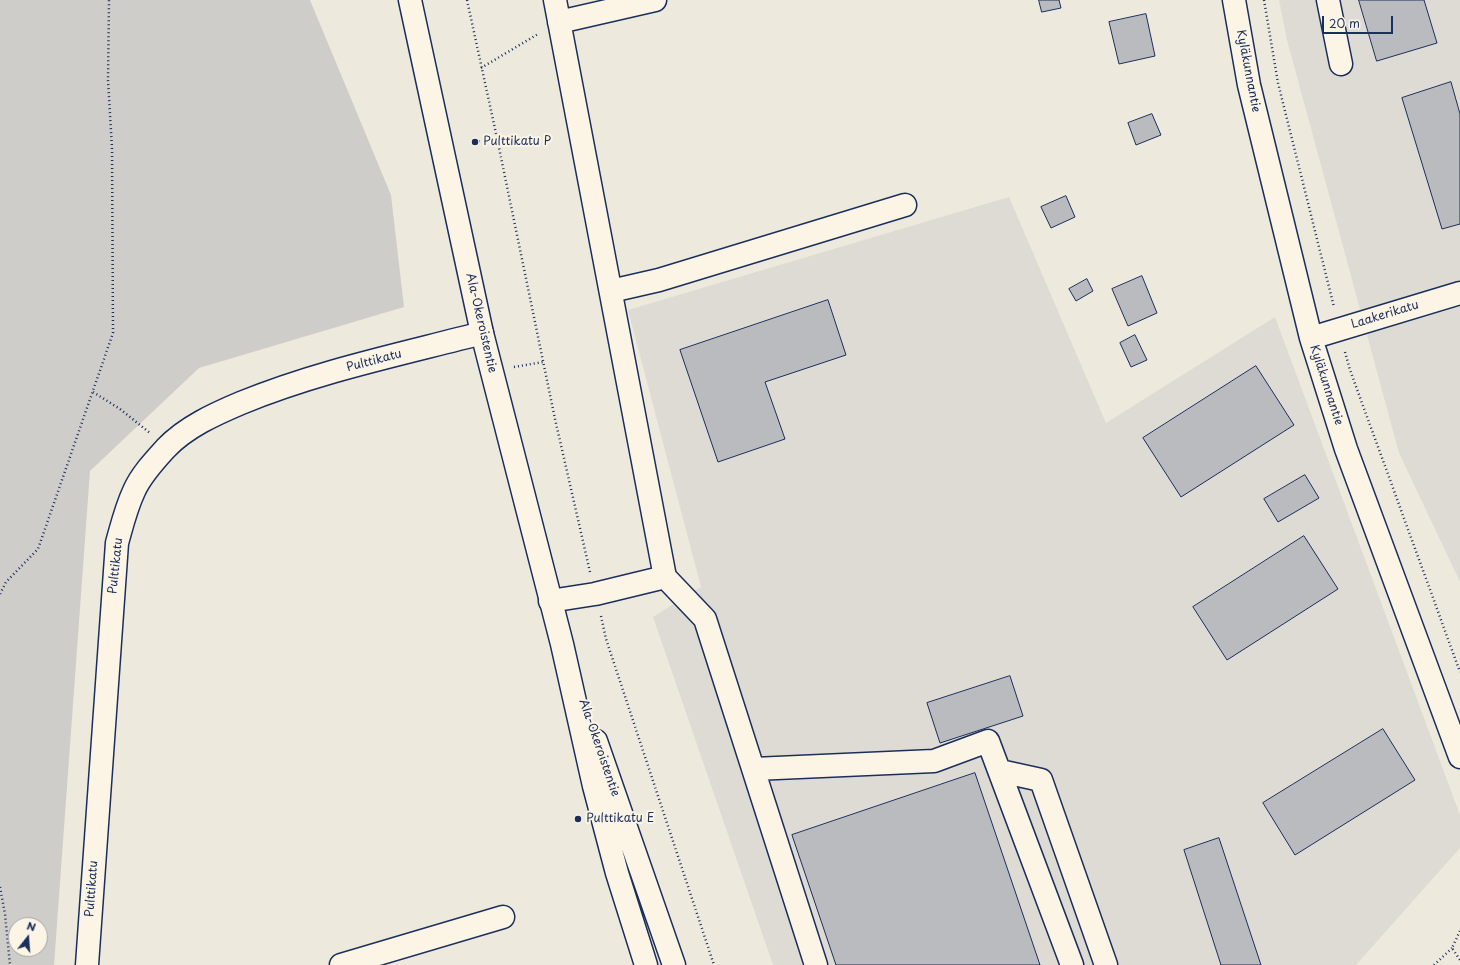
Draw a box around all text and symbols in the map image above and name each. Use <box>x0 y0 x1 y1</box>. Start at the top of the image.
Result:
scale bar <box>1324 8 1395 34</box>
text: 20 m <box>1329 14 1360 32</box>
street label: Kyläkunnantie <box>1233 29 1263 113</box>
place label: Pulttikatu P <box>483 135 551 149</box>
marker: Pulttikatu P <box>470 137 480 147</box>
street label: Ala-Okeroistentie <box>463 272 499 374</box>
street label: Laakerikatu <box>1349 298 1421 332</box>
street label: Kyläkunnantie <box>1306 343 1346 427</box>
street label: Pulttikatu <box>345 347 403 375</box>
street label: Pulttikatu <box>106 537 126 595</box>
street label: Ala-Okeroistentie <box>576 697 622 799</box>
place label: Pulttikatu E <box>586 812 654 826</box>
marker: Pulttikatu E <box>573 814 583 824</box>
street label: Pulttikatu <box>83 860 101 918</box>
north arrow <box>8 917 48 957</box>
text: N <box>25 917 38 935</box>

